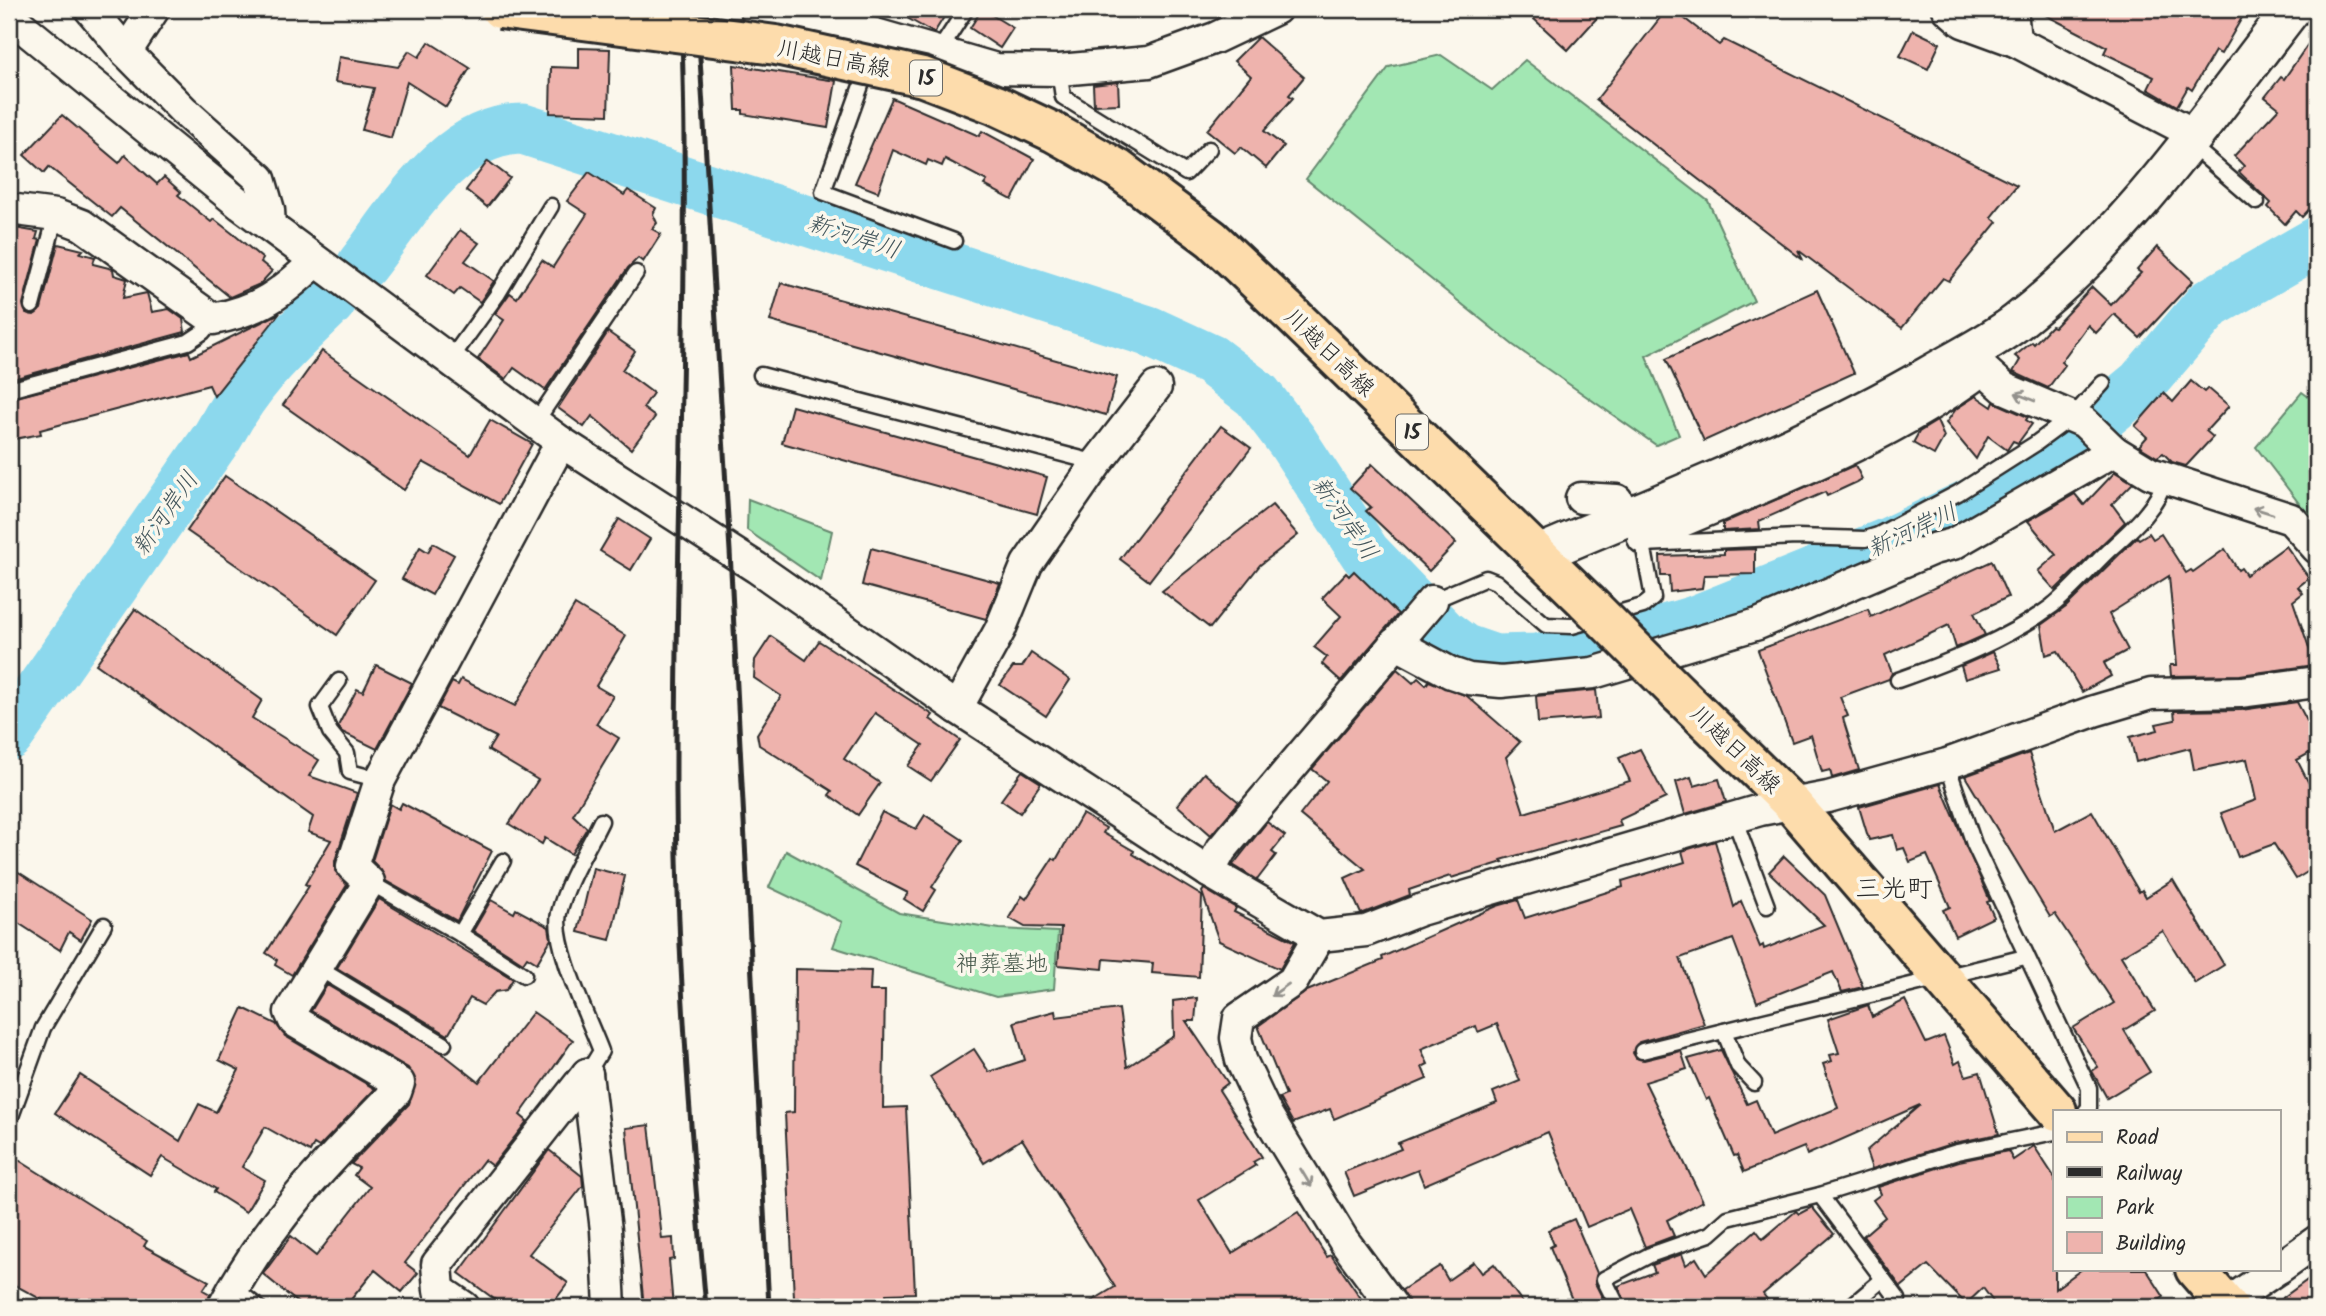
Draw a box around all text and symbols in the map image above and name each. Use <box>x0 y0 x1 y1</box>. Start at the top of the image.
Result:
street label: 川越日高線 <box>774 31 893 89</box>
road number: 15 <box>910 60 942 96</box>
water label: 新河岸川 <box>802 204 905 271</box>
street label: 川越日高線 <box>1275 301 1382 406</box>
one-way arrow <box>2015 389 2036 402</box>
road number: 15 <box>1396 414 1428 450</box>
water label: 新河岸川 <box>123 463 210 564</box>
water label: 新河岸川 <box>1300 468 1387 569</box>
water label: 新河岸川 <box>1861 493 1964 569</box>
one-way arrow <box>2252 503 2274 516</box>
street label: 川越日高線 <box>1681 698 1788 803</box>
district label: 三光町 <box>1855 869 1933 911</box>
park label: 神葬墓地 <box>956 947 1048 983</box>
one-way arrow <box>1271 983 1290 997</box>
legend <box>2053 1110 2280 1270</box>
text: Road <box>2116 1122 2159 1155</box>
text: Railway <box>2116 1158 2182 1191</box>
one-way arrow <box>1300 1168 1314 1188</box>
text: Park <box>2116 1192 2154 1225</box>
text: Building <box>2116 1228 2186 1261</box>

